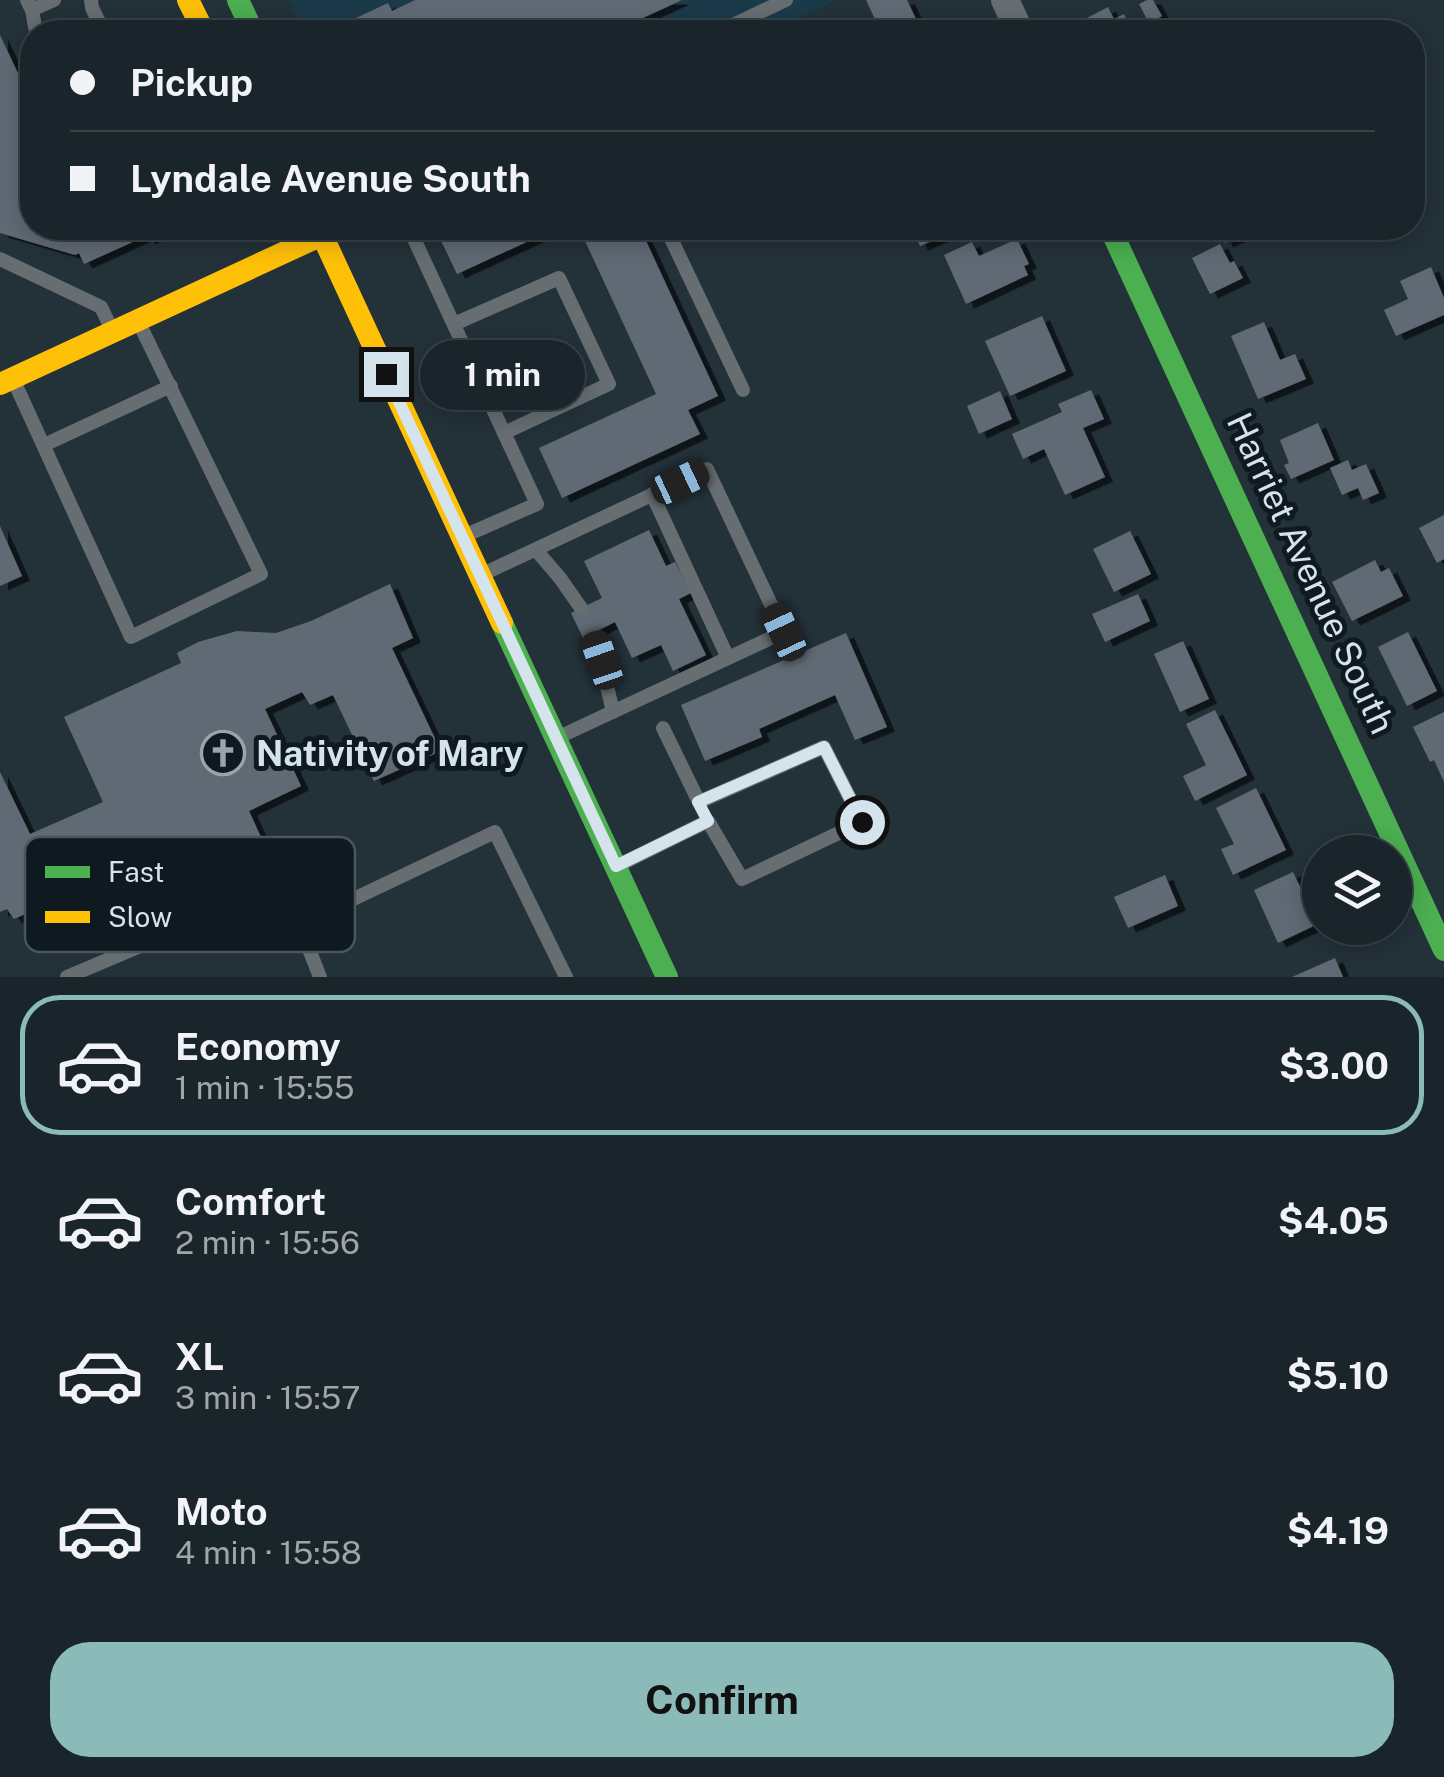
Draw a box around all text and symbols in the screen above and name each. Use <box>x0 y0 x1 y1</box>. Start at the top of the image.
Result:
text: Pickup <box>130 60 253 105</box>
text: Lyndale Avenue South <box>130 156 531 201</box>
callout: 1 min <box>421 339 586 409</box>
route end <box>364 352 409 397</box>
text: 1 min <box>464 356 541 393</box>
street label: Harriet Avenue South <box>1219 406 1403 740</box>
car <box>646 456 714 508</box>
car <box>758 598 810 666</box>
car <box>578 627 626 693</box>
church icon: Nativity of Mary <box>200 730 246 776</box>
place label: Nativity of Mary <box>256 733 524 774</box>
route start <box>840 800 885 845</box>
map controls <box>1302 835 1412 945</box>
button: layers <box>1302 835 1412 945</box>
legend <box>25 837 355 952</box>
text: Fast <box>108 855 164 888</box>
text: Slow <box>108 900 172 933</box>
icon: car <box>55 1020 145 1110</box>
text: Economy <box>175 1024 341 1069</box>
text: $3.00 <box>1279 1043 1389 1088</box>
text: 1 min · 15:55 <box>175 1069 355 1106</box>
icon: car <box>55 1175 145 1265</box>
text: Comfort <box>175 1179 326 1224</box>
text: $4.05 <box>1278 1198 1389 1243</box>
text: 2 min · 15:56 <box>175 1224 360 1261</box>
icon: car <box>55 1330 145 1420</box>
text: XL <box>175 1334 224 1379</box>
text: $5.10 <box>1286 1353 1389 1398</box>
text: 3 min · 15:57 <box>175 1379 360 1416</box>
icon: car <box>55 1485 145 1575</box>
text: Moto <box>175 1489 268 1534</box>
text: $4.19 <box>1287 1508 1389 1553</box>
text: 4 min · 15:58 <box>175 1534 362 1571</box>
button: Confirm <box>50 1642 1394 1757</box>

